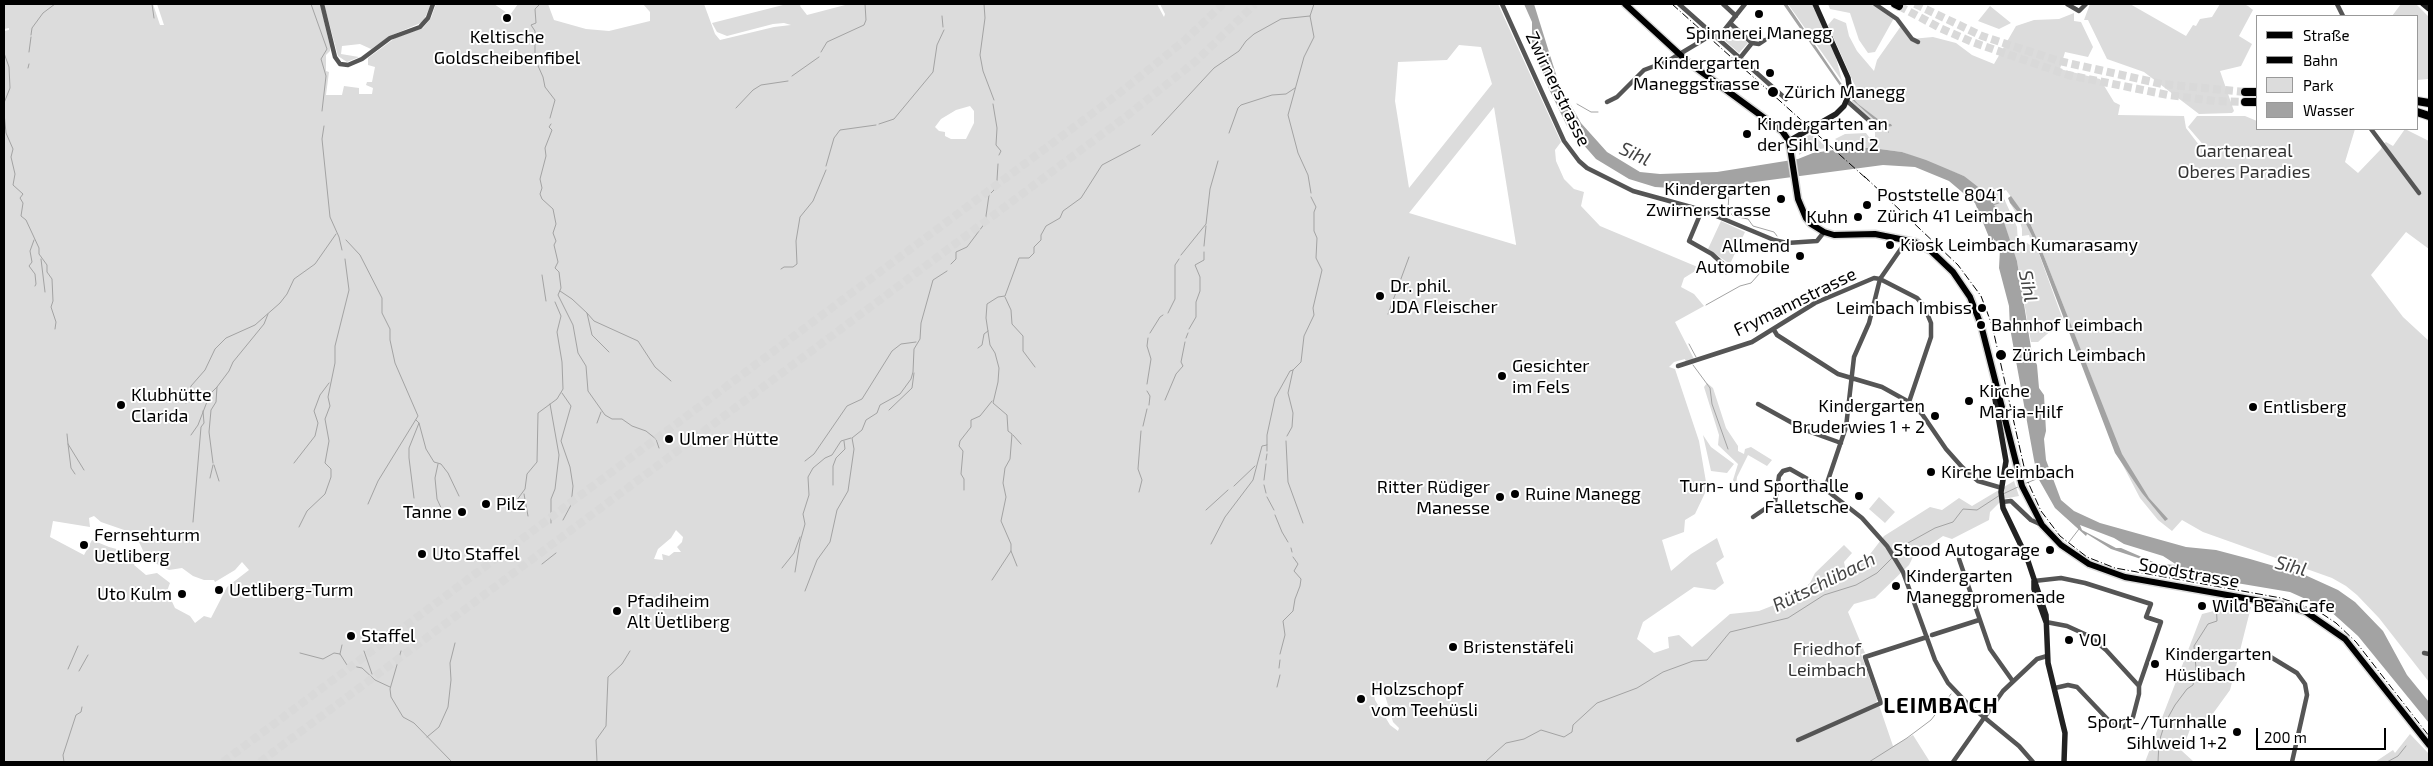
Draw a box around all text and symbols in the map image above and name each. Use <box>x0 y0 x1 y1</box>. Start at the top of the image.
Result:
marker: Spinnerei Manegg <box>1753 8 1765 20</box>
marker: Keltische Goldscheibenfibel <box>501 12 513 24</box>
legend <box>2256 15 2418 130</box>
place label: Spinnerei Manegg <box>1686 22 1832 44</box>
place label: Keltische Goldscheibenfibel <box>434 26 580 68</box>
text: Straße <box>2303 26 2349 44</box>
street label: Zwirnerstrasse <box>1521 28 1595 150</box>
text: Bahn <box>2303 51 2338 69</box>
place label: Kindergarten Maneggstrasse <box>1633 52 1760 94</box>
marker: Kindergarten Maneggstrasse <box>1764 67 1776 79</box>
text: Park <box>2303 76 2334 94</box>
place label: Zürich Manegg <box>1784 81 1905 103</box>
marker: Zürich Manegg <box>1766 85 1780 99</box>
text: Wasser <box>2303 101 2355 119</box>
place label: Kindergarten an der Sihl 1 und 2 <box>1757 113 1888 156</box>
marker: Kindergarten an der Sihl 1 und 2 <box>1741 128 1753 140</box>
water label: Sihl <box>1616 137 1654 171</box>
park label: Gartenareal Oberes Paradies <box>2178 140 2310 182</box>
place label: Kindergarten Zwirnerstrasse <box>1646 178 1771 220</box>
place label: Poststelle 8041 Zürich 41 Leimbach <box>1877 184 2033 226</box>
marker: Kindergarten Zwirnerstrasse <box>1775 193 1787 205</box>
marker: Poststelle 8041 Zürich 41 Leimbach <box>1861 199 1873 211</box>
place label: Kuhn <box>1806 206 1848 228</box>
marker: Kuhn <box>1852 211 1864 223</box>
place label: Kiosk Leimbach Kumarasamy <box>1900 234 2138 256</box>
place label: Allmend Automobile <box>1696 235 1790 278</box>
marker: Kiosk Leimbach Kumarasamy <box>1884 239 1896 251</box>
marker: Allmend Automobile <box>1794 250 1806 262</box>
street label: Frymannstrasse <box>1730 263 1860 341</box>
water label: Sihl <box>2014 268 2042 304</box>
place label: Dr. phil. JDA Fleischer <box>1390 275 1498 318</box>
marker: Dr. phil. JDA Fleischer <box>1374 290 1386 302</box>
place label: Leimbach Imbiss <box>1836 297 1972 319</box>
marker: Leimbach Imbiss <box>1976 302 1988 314</box>
place label: Bahnhof Leimbach <box>1991 314 2143 336</box>
marker: Bahnhof Leimbach <box>1975 319 1987 331</box>
place label: Zürich Leimbach <box>2012 344 2146 366</box>
marker: Zürich Leimbach <box>1994 348 2008 362</box>
place label: Gesichter im Fels <box>1512 355 1590 398</box>
marker: Gesichter im Fels <box>1496 370 1508 382</box>
place label: Kirche Maria-Hilf <box>1979 380 2063 422</box>
place label: Klubhütte Clarida <box>131 384 212 426</box>
place label: Kindergarten Bruderwies 1 + 2 <box>1792 395 1925 438</box>
marker: Kirche Maria-Hilf <box>1963 395 1975 407</box>
place label: Entlisberg <box>2263 396 2346 418</box>
marker: Klubhütte Clarida <box>115 399 127 411</box>
marker: Entlisberg <box>2247 401 2259 413</box>
marker: Kindergarten Bruderwies 1 + 2 <box>1929 410 1941 422</box>
place label: Ulmer Hütte <box>679 428 779 450</box>
marker: Ulmer Hütte <box>663 433 675 445</box>
place label: Kirche Leimbach <box>1941 461 2075 483</box>
marker: Kirche Leimbach <box>1925 466 1937 478</box>
place label: Turn- und Sporthalle Falletsche <box>1680 475 1849 518</box>
place label: Ritter Rüdiger Manesse <box>1377 476 1490 518</box>
place label: Ruine Manegg <box>1525 483 1641 505</box>
marker: Ruine Manegg <box>1509 488 1521 500</box>
marker: Turn- und Sporthalle Falletsche <box>1853 490 1865 502</box>
marker: Ritter Rüdiger Manesse <box>1494 491 1506 503</box>
place label: Pilz <box>496 493 526 515</box>
marker: Pilz <box>480 498 492 510</box>
place label: Tanne <box>403 501 452 523</box>
marker: Tanne <box>456 506 468 518</box>
place label: Fernsehturm Uetliberg <box>94 524 200 566</box>
marker: Fernsehturm Uetliberg <box>78 539 90 551</box>
place label: Stood Autogarage <box>1893 539 2040 561</box>
place label: Uto Staffel <box>432 543 519 565</box>
marker: Stood Autogarage <box>2044 544 2056 556</box>
water label: Rütschlibach <box>1769 547 1879 617</box>
marker: Uto Staffel <box>416 548 428 560</box>
water label: Sihl <box>2273 551 2309 581</box>
street label: Soodstrasse <box>2137 554 2241 592</box>
place label: Kindergarten Maneggpromenade <box>1906 565 2065 608</box>
place label: Uetliberg-Turm <box>229 579 354 601</box>
marker: Kindergarten Maneggpromenade <box>1890 580 1902 592</box>
place label: Uto Kulm <box>97 583 172 605</box>
marker: Uetliberg-Turm <box>213 584 225 596</box>
marker: Uto Kulm <box>176 588 188 600</box>
place label: Pfadiheim Alt Üetliberg <box>627 590 730 632</box>
place label: Wild Bean Cafe <box>2212 595 2335 617</box>
marker: Wild Bean Cafe <box>2196 600 2208 612</box>
marker: Pfadiheim Alt Üetliberg <box>611 605 623 617</box>
place label: Staffel <box>361 625 415 647</box>
place label: VOI <box>2079 629 2107 651</box>
marker: Staffel <box>345 630 357 642</box>
marker: VOI <box>2063 634 2075 646</box>
place label: Bristenstäfeli <box>1463 636 1574 658</box>
park label: Friedhof Leimbach <box>1788 638 1866 681</box>
marker: Bristenstäfeli <box>1447 641 1459 653</box>
place label: Kindergarten Hüslibach <box>2165 643 2272 686</box>
marker: Kindergarten Hüslibach <box>2149 658 2161 670</box>
place label: Holzschopf vom Teehüsli <box>1371 678 1478 721</box>
marker: Holzschopf vom Teehüsli <box>1355 693 1367 705</box>
district label: LEIMBACH <box>1882 693 2000 719</box>
place label: Sport-/Turnhalle Sihlweid 1+2 <box>2087 711 2227 754</box>
scale bar <box>2258 718 2388 750</box>
marker: Sport-/Turnhalle Sihlweid 1+2 <box>2231 726 2243 738</box>
text: 200 m <box>2264 728 2307 746</box>

